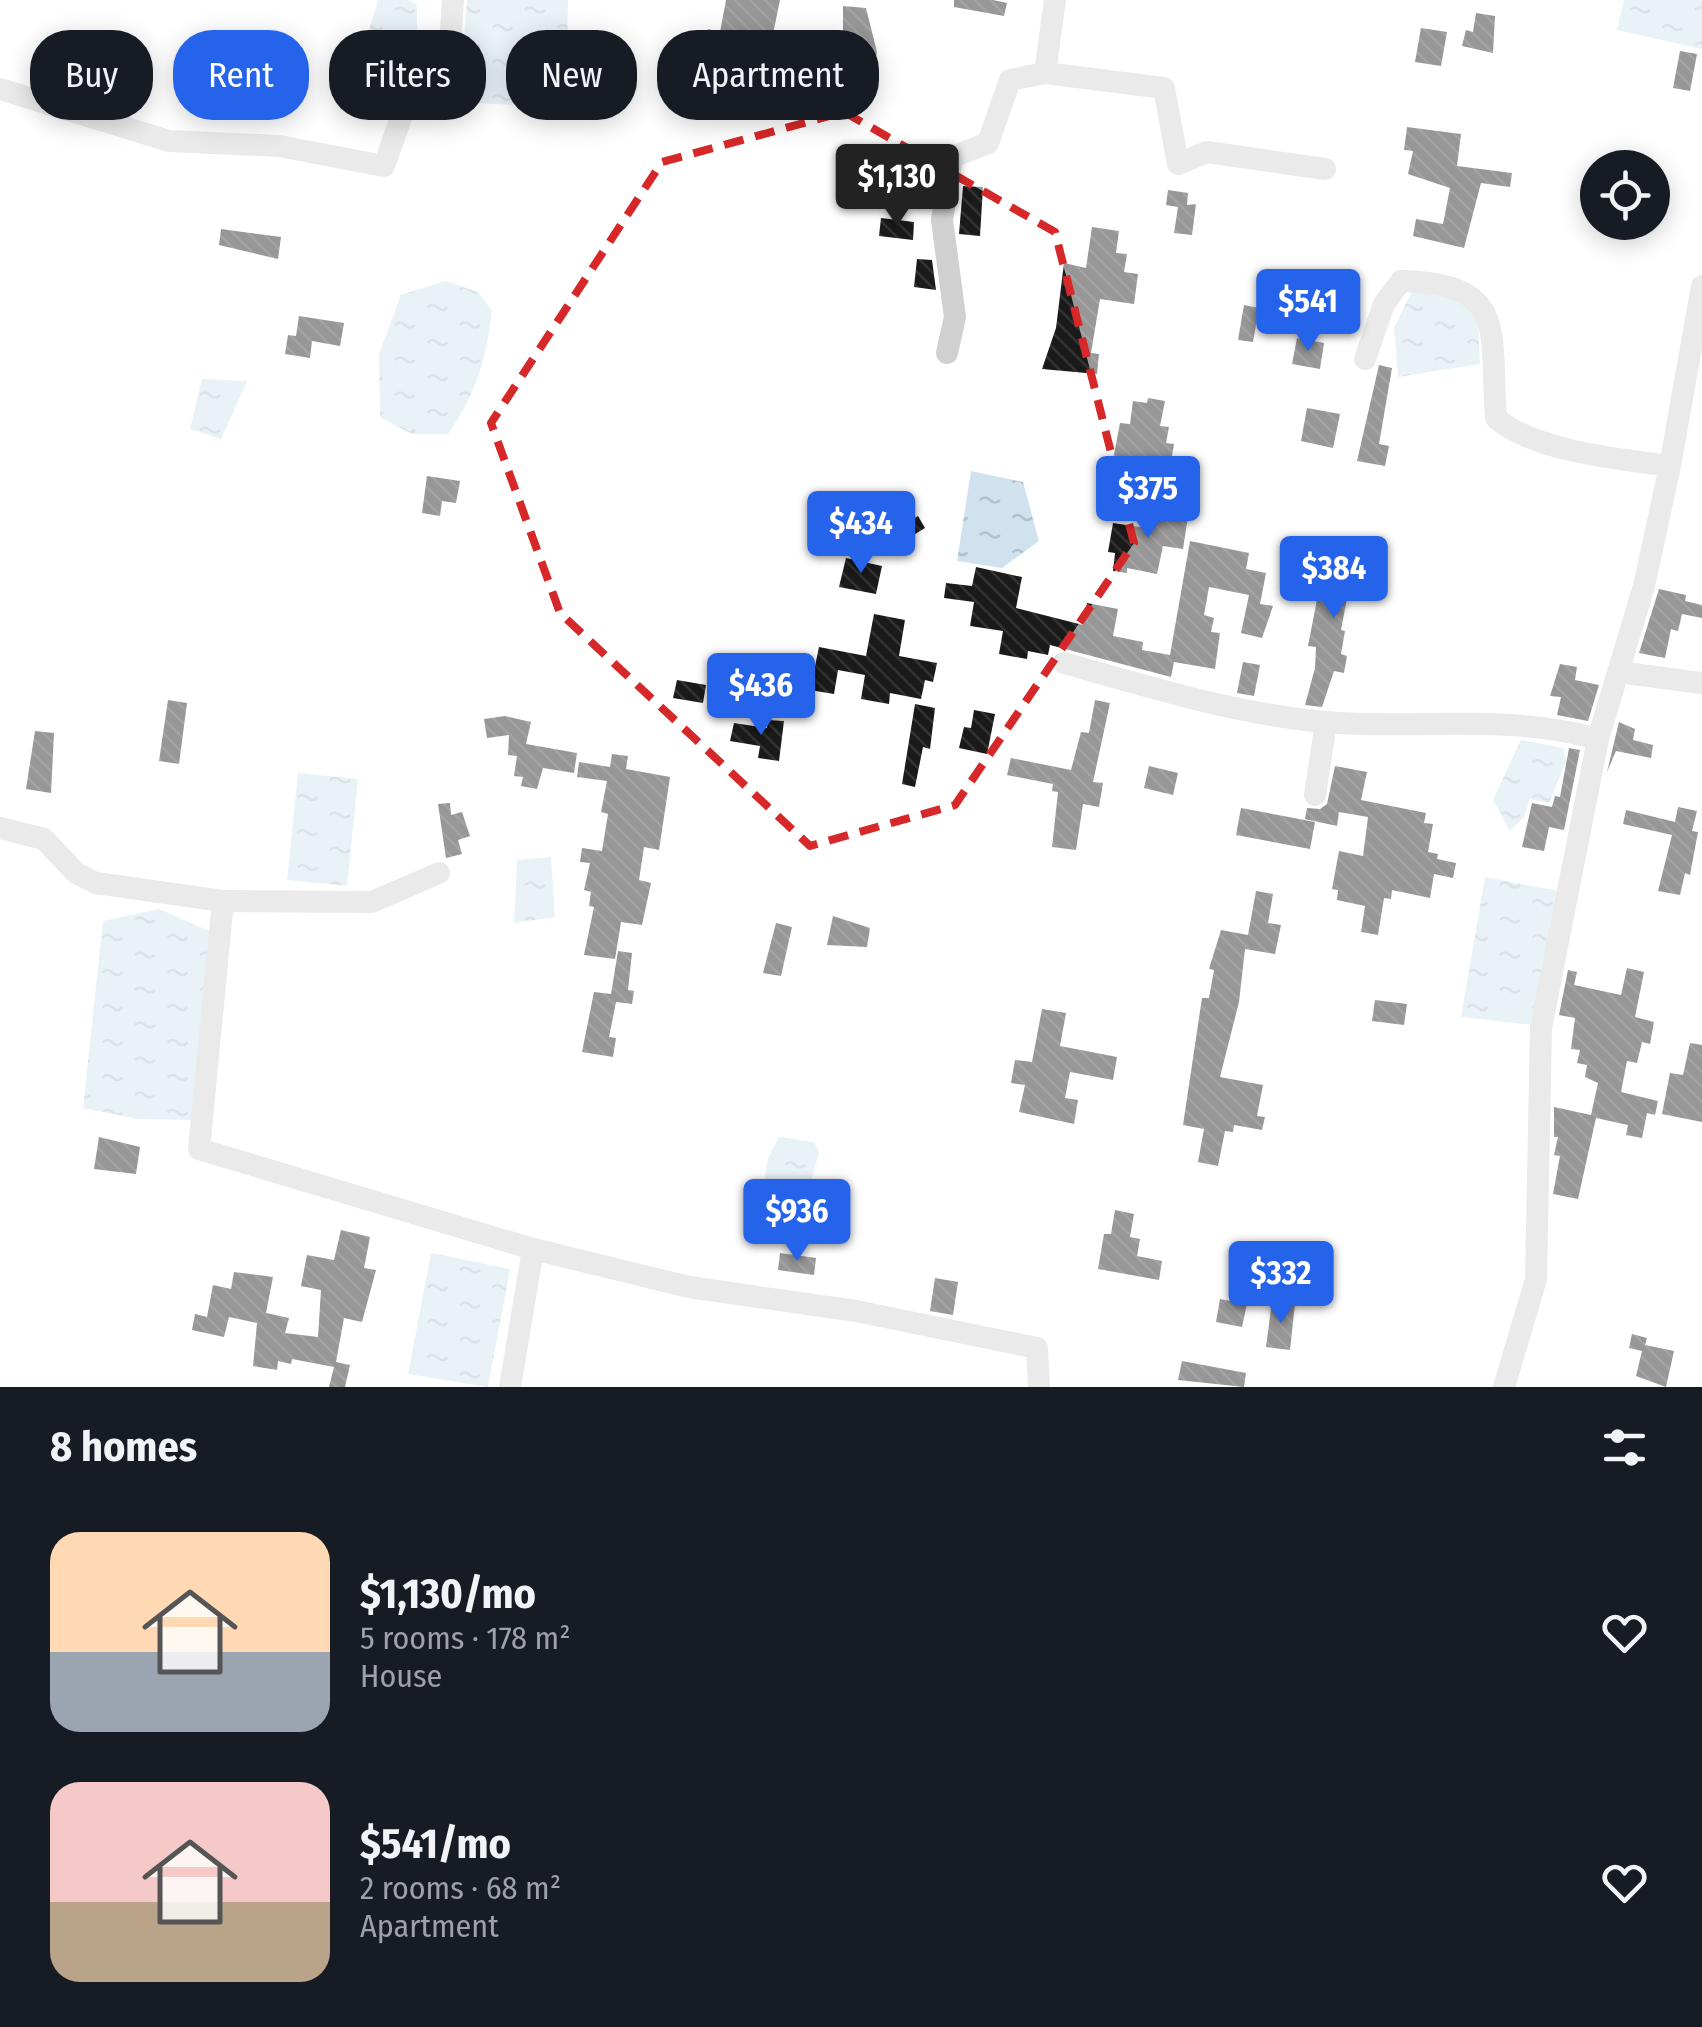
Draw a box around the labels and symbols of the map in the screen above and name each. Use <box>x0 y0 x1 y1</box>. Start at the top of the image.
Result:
pin: $1,130 <box>816 144 978 229</box>
pin: $541 <box>1249 269 1367 354</box>
pin: $375 <box>1089 456 1207 541</box>
pin: $434 <box>802 491 920 576</box>
pin: $384 <box>1275 536 1393 621</box>
pin: $436 <box>702 653 820 738</box>
pin: $936 <box>738 1179 856 1264</box>
pin: $332 <box>1222 1241 1340 1326</box>

